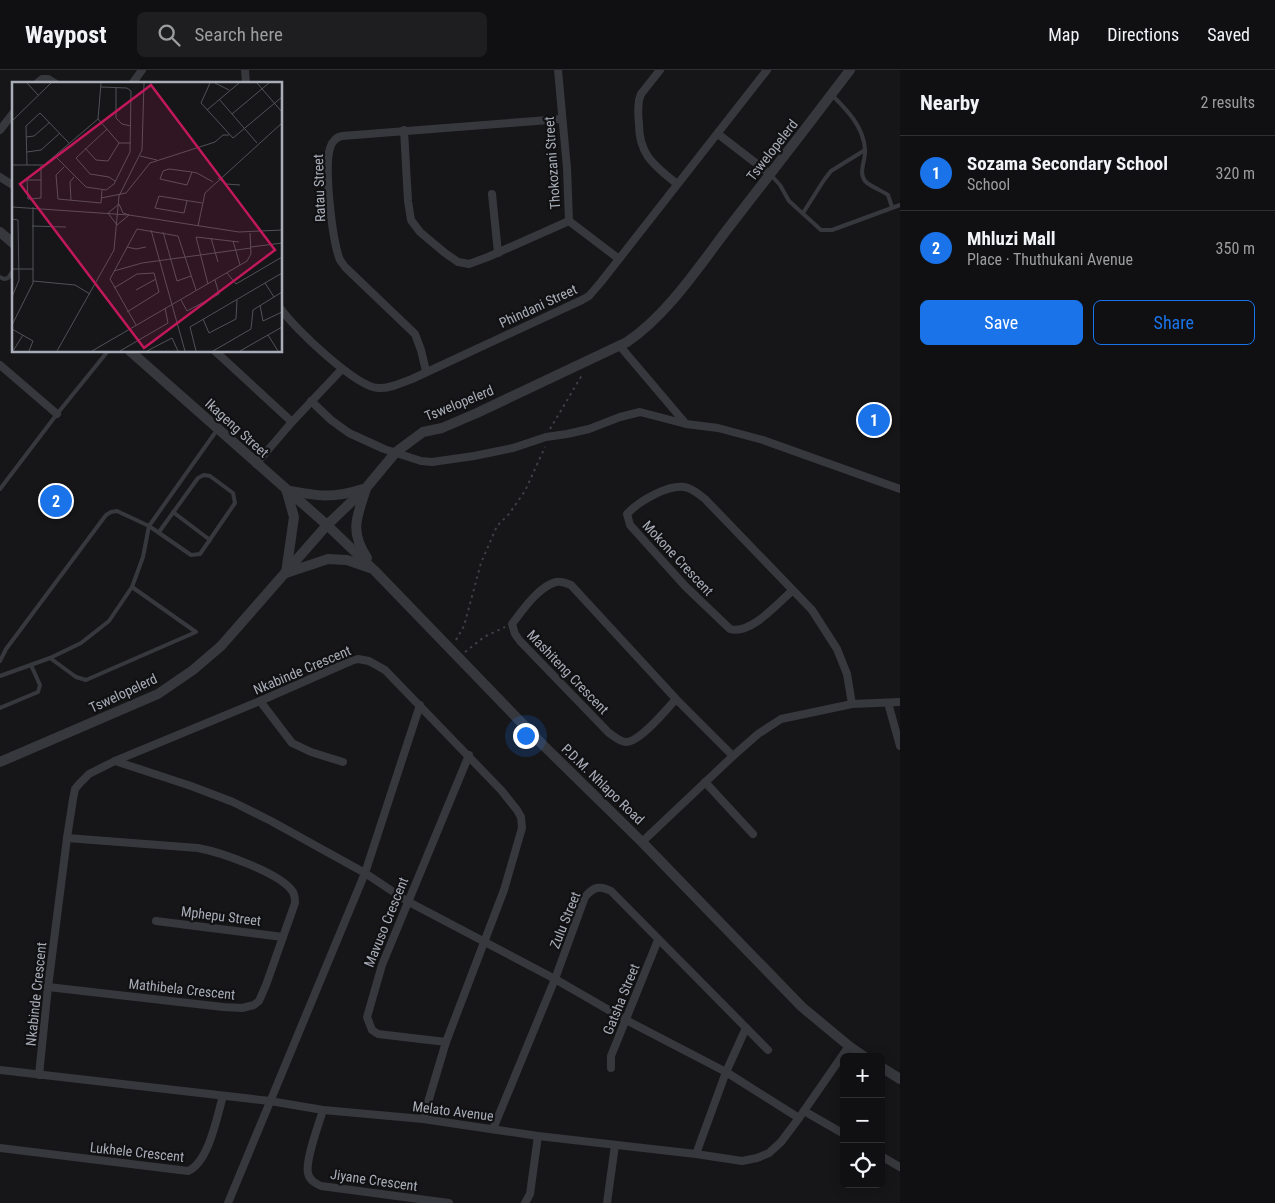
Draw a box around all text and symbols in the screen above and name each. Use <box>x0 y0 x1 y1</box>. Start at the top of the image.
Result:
search box <box>137 12 487 57</box>
text: Waypost <box>25 21 107 49</box>
icon: search <box>155 21 183 49</box>
text: Search here <box>195 23 283 46</box>
text: Map <box>1048 24 1079 45</box>
text: Directions <box>1107 24 1179 45</box>
text: Saved <box>1207 24 1250 45</box>
inset map <box>12 82 282 352</box>
text: Nearby <box>920 91 979 115</box>
text: 2 results <box>1200 93 1255 112</box>
street label: Thokozani Street <box>541 116 563 210</box>
street label: Tswelopelerd <box>743 116 801 184</box>
text: Sozama Secondary School <box>967 152 1168 175</box>
street label: Ratau Street <box>310 154 328 222</box>
text: 1 <box>932 164 940 183</box>
text: 320 m <box>1216 164 1255 183</box>
text: School <box>967 175 1010 194</box>
text: Mhluzi Mall <box>967 227 1056 250</box>
text: 2 <box>932 239 940 258</box>
text: 350 m <box>1216 239 1255 258</box>
text: Place · Thuthukani Avenue <box>967 250 1133 269</box>
street label: Phindani Street <box>496 281 580 331</box>
button: Save <box>920 300 1083 345</box>
button: Share <box>1093 300 1255 345</box>
street label: Tswelopelerd <box>422 382 496 424</box>
street label: Ikageng Street <box>202 395 272 461</box>
pin: 1 <box>858 401 890 439</box>
pin: 2 <box>40 482 72 520</box>
street label: Mokone Crescent <box>639 517 717 599</box>
street label: Mashiteng Crescent <box>524 627 612 717</box>
street label: Nkabinde Crescent <box>251 642 353 698</box>
street label: Tswelopelerd <box>86 670 160 716</box>
your location <box>513 723 539 749</box>
street label: P.D.M. Nhlapo Road <box>558 741 648 827</box>
street label: Mavuso Crescent <box>361 875 411 969</box>
street label: Zulu Street <box>546 889 584 951</box>
street label: Mphepu Street <box>180 903 262 929</box>
street label: Nkabinde Crescent <box>23 941 49 1047</box>
street label: Gatsha Street <box>600 961 642 1037</box>
street label: Mathibela Crescent <box>128 975 236 1003</box>
map controls <box>840 1053 885 1188</box>
button: + <box>840 1053 885 1098</box>
street label: Melato Avenue <box>412 1098 495 1124</box>
button: − <box>840 1098 885 1143</box>
street label: Lukhele Crescent <box>89 1139 185 1165</box>
button: locate <box>840 1143 885 1188</box>
street label: Jiyane Crescent <box>329 1166 419 1194</box>

